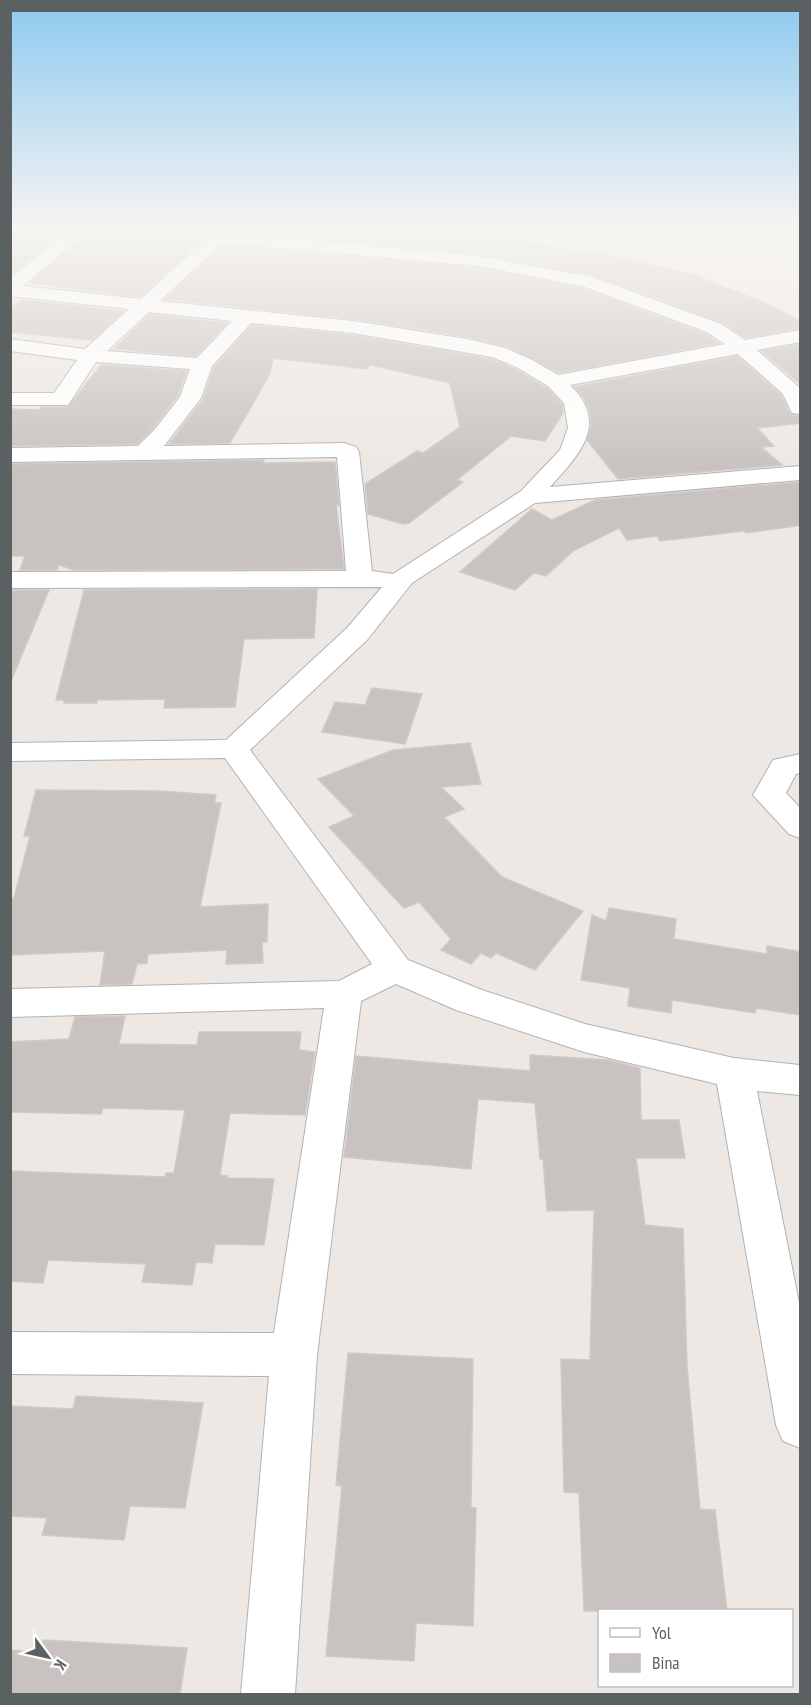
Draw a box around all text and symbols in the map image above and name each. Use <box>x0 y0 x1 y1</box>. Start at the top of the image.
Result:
legend <box>598 1609 793 1687</box>
text: Yol <box>652 1621 672 1644</box>
north arrow <box>18 1627 78 1687</box>
text: Bina <box>652 1651 680 1674</box>
text: K <box>50 1656 71 1675</box>

